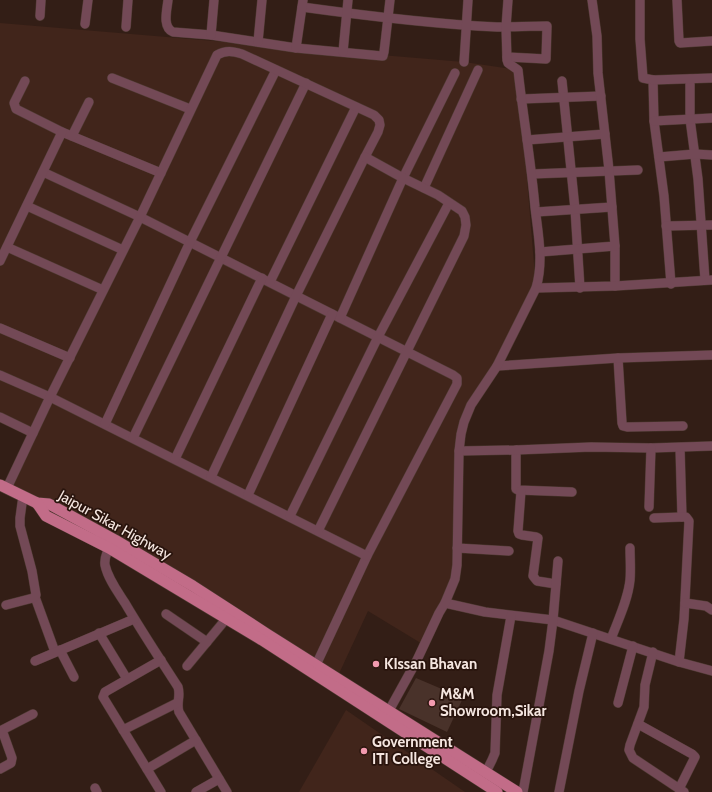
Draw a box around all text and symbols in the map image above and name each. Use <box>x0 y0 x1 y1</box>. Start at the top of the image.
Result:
street label: Jaipur Sikar Highway <box>54 486 175 564</box>
place label: KIssan Bhavan <box>384 655 477 673</box>
marker: KIssan Bhavan <box>371 659 381 669</box>
place label: M&M Showroom,Sikar <box>440 685 547 720</box>
marker: M&M Showroom,Sikar <box>427 698 437 708</box>
place label: Government ITI College <box>372 733 453 768</box>
marker: Government ITI College <box>359 746 369 756</box>

